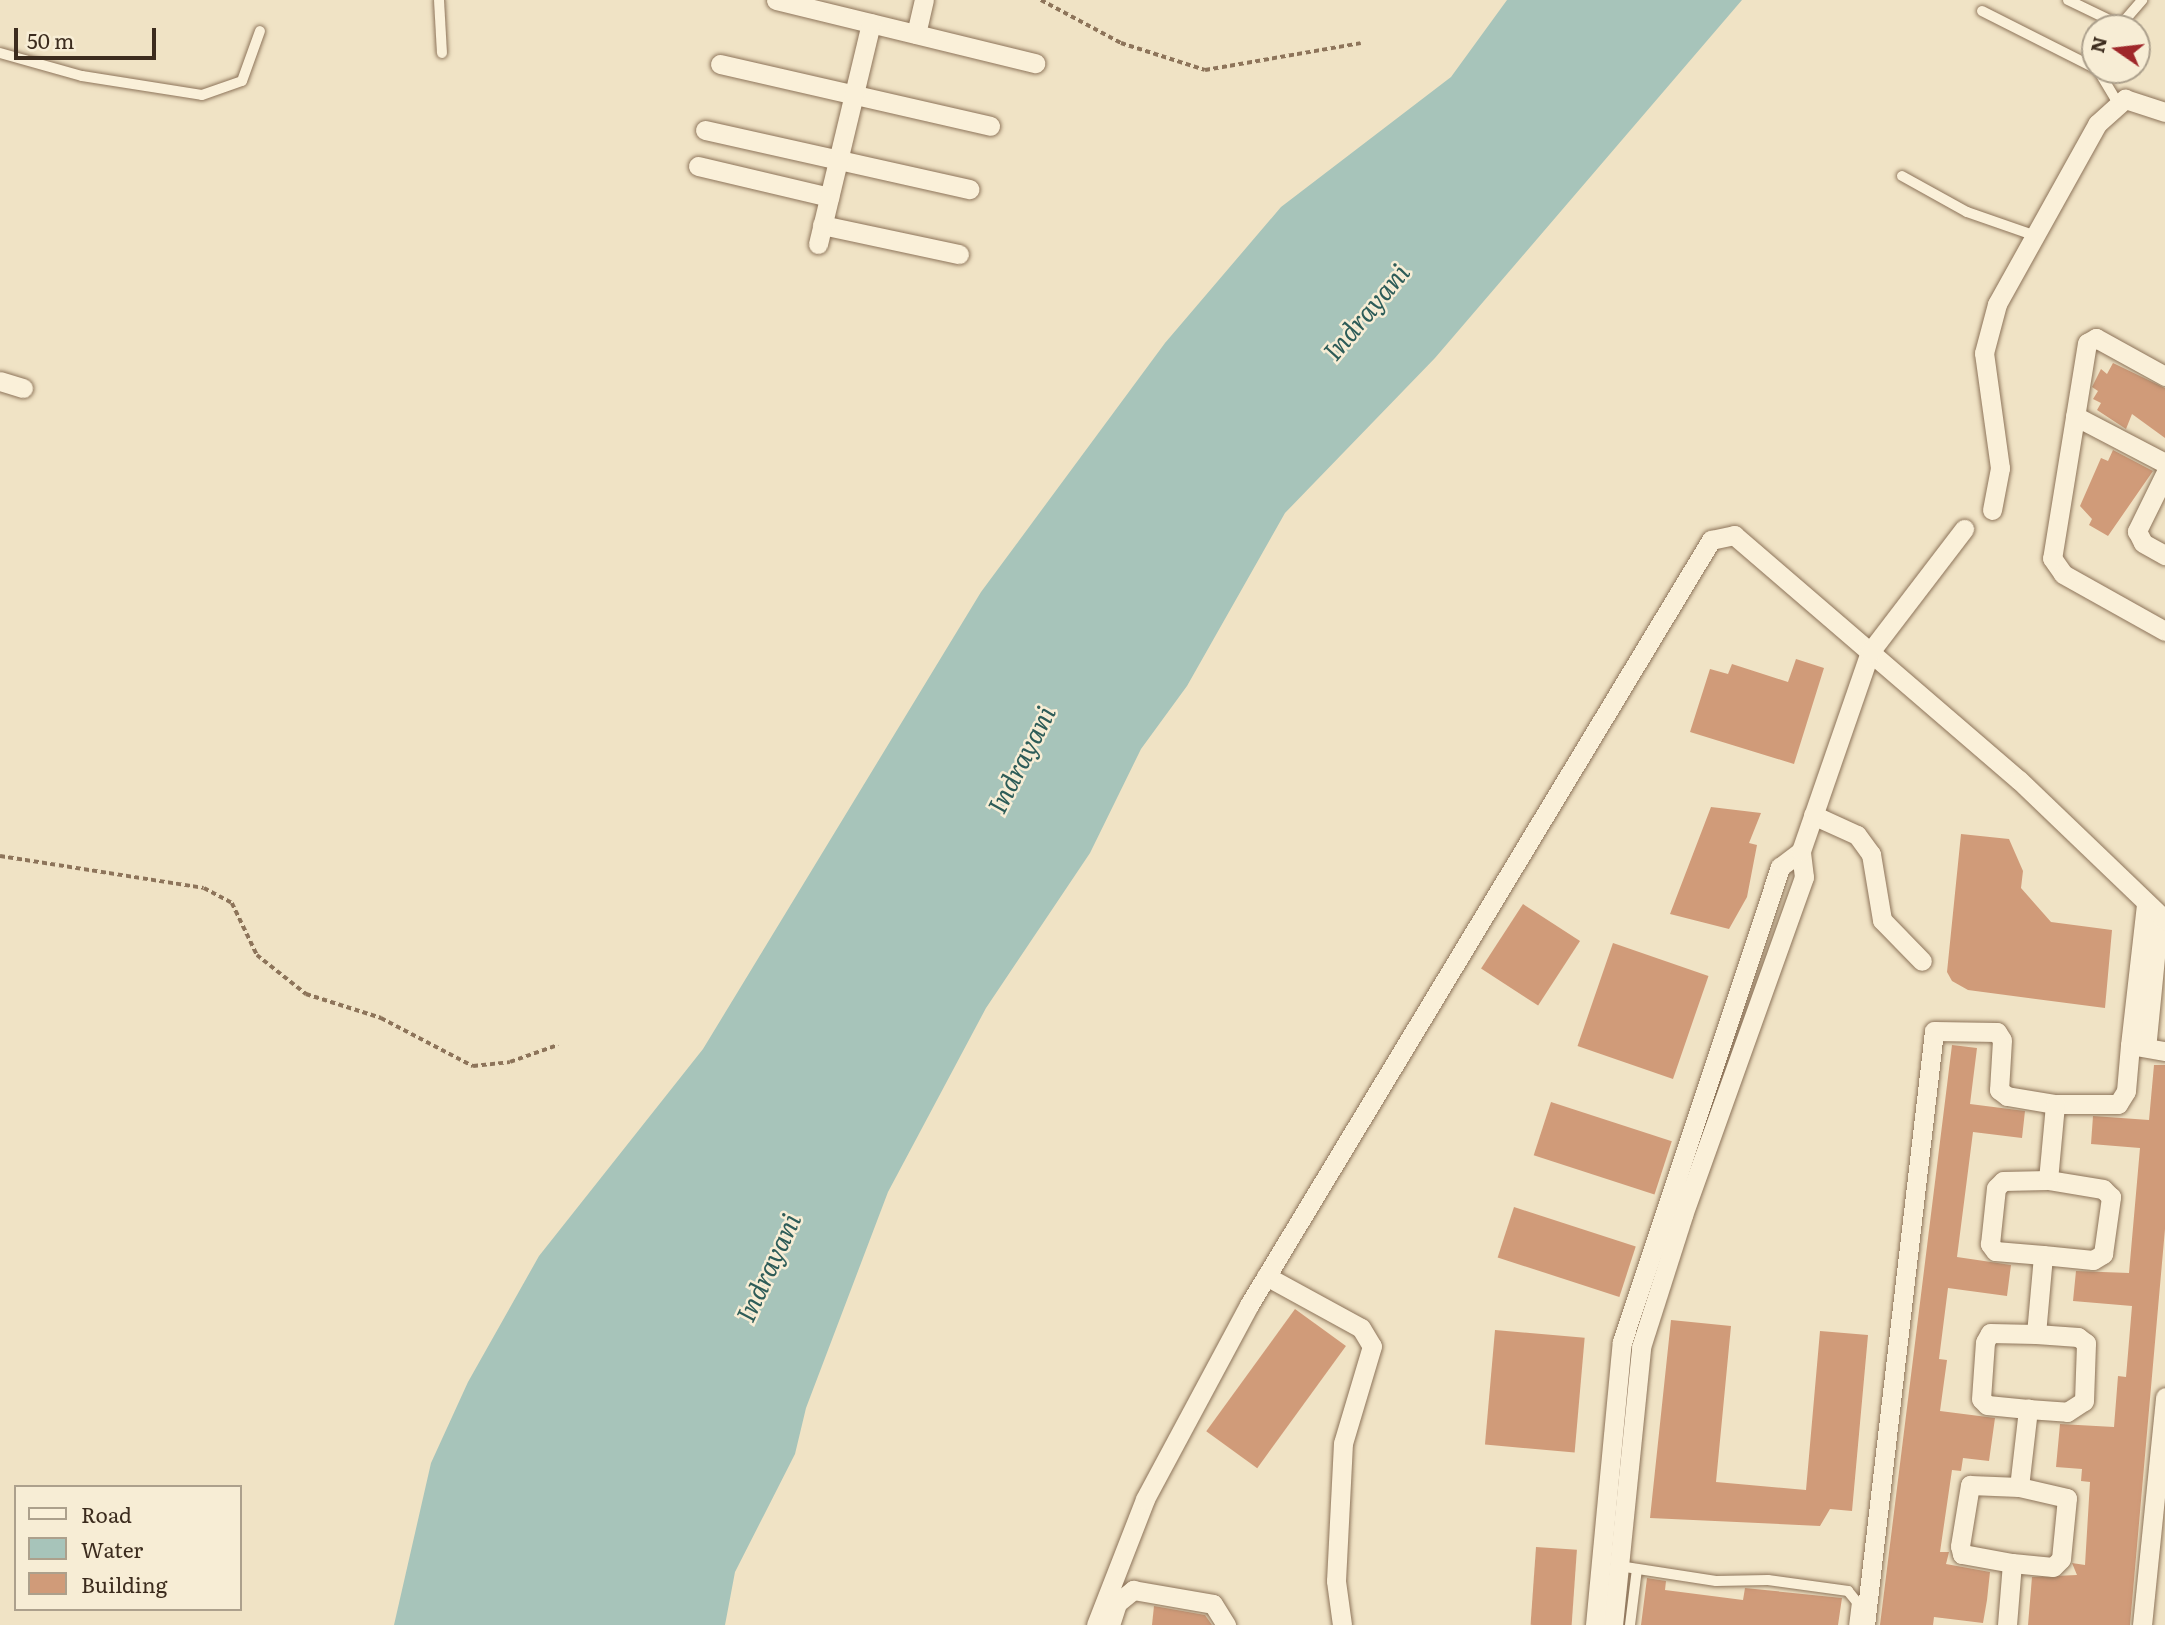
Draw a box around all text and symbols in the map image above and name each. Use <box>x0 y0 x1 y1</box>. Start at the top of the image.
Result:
scale bar <box>18 14 159 58</box>
north arrow <box>2081 14 2151 84</box>
text: 50 m <box>27 24 74 55</box>
text: N <box>2082 33 2113 56</box>
water label: Indrayani <box>1316 256 1414 366</box>
water label: Indrayani <box>980 700 1060 818</box>
water label: Indrayani <box>728 1208 806 1326</box>
legend <box>14 1485 242 1611</box>
text: Road <box>81 1498 132 1529</box>
text: Water <box>81 1533 143 1564</box>
text: Building <box>81 1568 167 1599</box>

